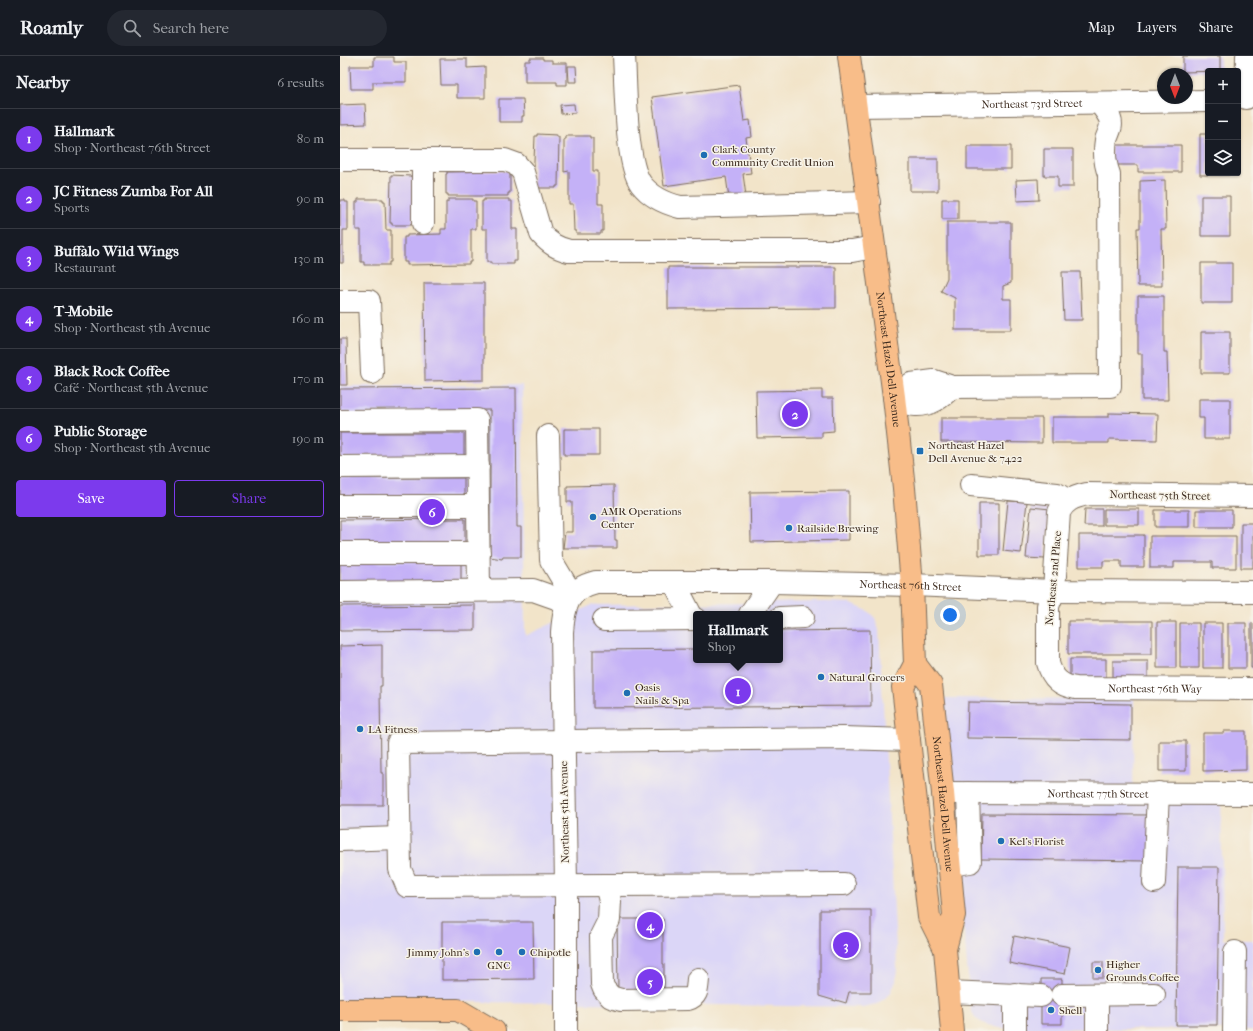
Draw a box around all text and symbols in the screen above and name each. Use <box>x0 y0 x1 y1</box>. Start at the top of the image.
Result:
search box <box>107 10 387 46</box>
text: Roamly <box>20 17 83 39</box>
icon: search <box>121 17 143 39</box>
text: Search here <box>153 19 229 37</box>
text: Map <box>1088 19 1115 36</box>
text: Layers <box>1137 19 1177 36</box>
text: Share <box>1199 19 1233 36</box>
north arrow <box>1157 68 1193 104</box>
map controls <box>1205 68 1241 176</box>
button: + <box>1205 68 1241 104</box>
text: Nearby <box>16 72 70 92</box>
text: 6 results <box>277 75 324 90</box>
street label: Northeast 73rd Street <box>981 97 1083 111</box>
button: − <box>1205 104 1241 140</box>
text: Hallmark <box>54 122 115 140</box>
text: 1 <box>27 131 31 146</box>
text: 80 m <box>297 131 324 146</box>
text: Shop · Northeast 76th Street <box>54 140 210 155</box>
button: layers <box>1205 140 1241 176</box>
place label: Clark County Community Credit Union <box>712 143 835 169</box>
marker: Clark County Community Credit Union <box>699 150 709 160</box>
text: JC Fitness Zumba For All <box>54 182 213 200</box>
text: 2 <box>26 191 32 206</box>
text: 90 m <box>296 191 324 206</box>
text: Sports <box>54 200 89 215</box>
text: Buffalo Wild Wings <box>54 242 179 260</box>
text: 3 <box>26 251 32 266</box>
text: 130 m <box>293 251 324 266</box>
text: Restaurant <box>54 260 116 275</box>
street label: Northeast Hazel Dell Avenue <box>873 291 903 429</box>
text: T-Mobile <box>54 302 113 320</box>
text: 4 <box>25 311 33 326</box>
text: 160 m <box>292 311 324 326</box>
text: Shop · Northeast 5th Avenue <box>54 320 210 335</box>
text: Black Rock Coffee <box>54 362 170 380</box>
text: 5 <box>26 371 32 386</box>
text: 170 m <box>292 371 324 386</box>
text: Café · Northeast 5th Avenue <box>54 380 208 395</box>
pin: 2 <box>782 399 808 429</box>
text: Public Storage <box>54 422 147 440</box>
text: 6 <box>25 431 33 446</box>
text: 190 m <box>292 431 324 446</box>
place label: Northeast Hazel Dell Avenue & 7422 <box>928 439 1023 465</box>
text: Shop · Northeast 5th Avenue <box>54 440 210 455</box>
marker: Northeast Hazel Dell Avenue & 7422 <box>915 446 925 456</box>
button: Save <box>16 480 166 517</box>
button: Share <box>174 480 324 517</box>
street label: Northeast 75th Street <box>1109 488 1211 503</box>
pin: 6 <box>419 497 445 527</box>
place label: AMR Operations Center <box>600 505 682 531</box>
marker: AMR Operations Center <box>588 512 598 522</box>
place label: Railside Brewing <box>797 522 879 535</box>
marker: Railside Brewing <box>784 523 794 533</box>
street label: Northeast 2nd Place <box>1043 530 1064 626</box>
street label: Northeast 76th Street <box>859 578 962 594</box>
your location <box>940 605 960 625</box>
popup <box>693 611 783 663</box>
text: Hallmark <box>708 621 768 639</box>
text: Shop <box>708 639 735 654</box>
place label: Natural Grocers <box>829 671 905 684</box>
marker: Natural Grocers <box>816 672 826 682</box>
pin: 1 <box>725 676 751 706</box>
place label: Oasis Nails & Spa <box>635 681 690 707</box>
street label: Northeast 76th Way <box>1108 682 1203 696</box>
marker: Oasis Nails & Spa <box>622 688 632 698</box>
place label: LA Fitness <box>368 723 417 736</box>
marker: LA Fitness <box>355 724 365 734</box>
street label: Northeast Hazel Dell Avenue <box>930 735 956 873</box>
street label: Northeast 5th Avenue <box>557 760 572 863</box>
street label: Northeast 77th Street <box>1047 787 1149 801</box>
place label: Kel's Florist <box>1009 835 1064 848</box>
marker: Kel's Florist <box>996 836 1006 846</box>
pin: 4 <box>637 910 663 940</box>
pin: 3 <box>833 930 859 960</box>
place label: Jimmy John's <box>406 946 469 959</box>
place label: Chipotle <box>530 946 571 959</box>
marker: Jimmy John's <box>472 947 482 957</box>
marker: GNC <box>494 947 504 957</box>
marker: Chipotle <box>517 947 527 957</box>
place label: Higher Grounds Coffee <box>1106 958 1180 984</box>
place label: GNC <box>487 959 511 972</box>
marker: Higher Grounds Coffee <box>1093 965 1103 975</box>
pin: 5 <box>637 967 663 997</box>
place label: Shell <box>1059 1004 1082 1017</box>
marker: Shell <box>1046 1005 1056 1015</box>

